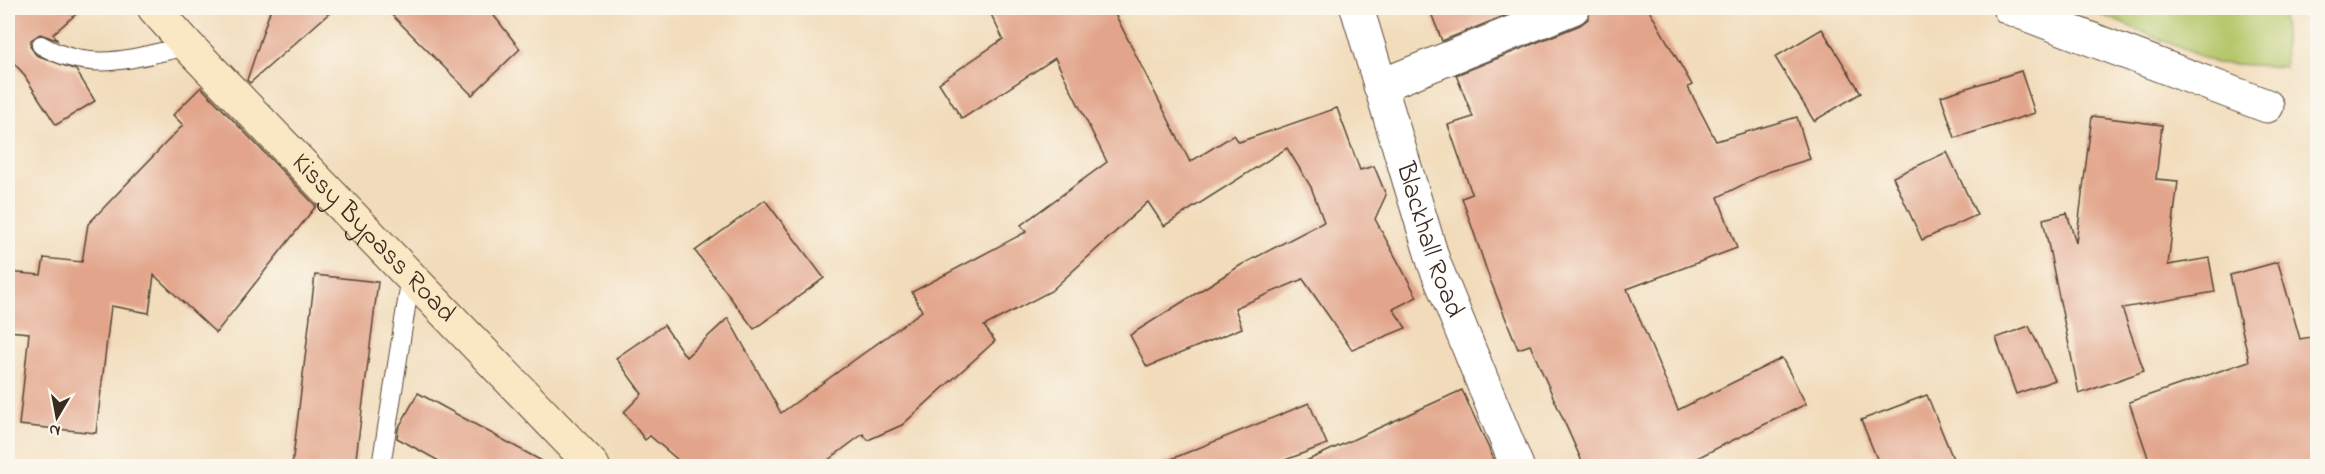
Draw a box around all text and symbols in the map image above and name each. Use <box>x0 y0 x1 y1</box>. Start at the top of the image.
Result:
street label: Kissy Bypass Road <box>282 144 465 332</box>
street label: Blackhall Road <box>1385 157 1474 324</box>
north arrow <box>27 387 87 447</box>
text: N <box>47 417 62 443</box>

